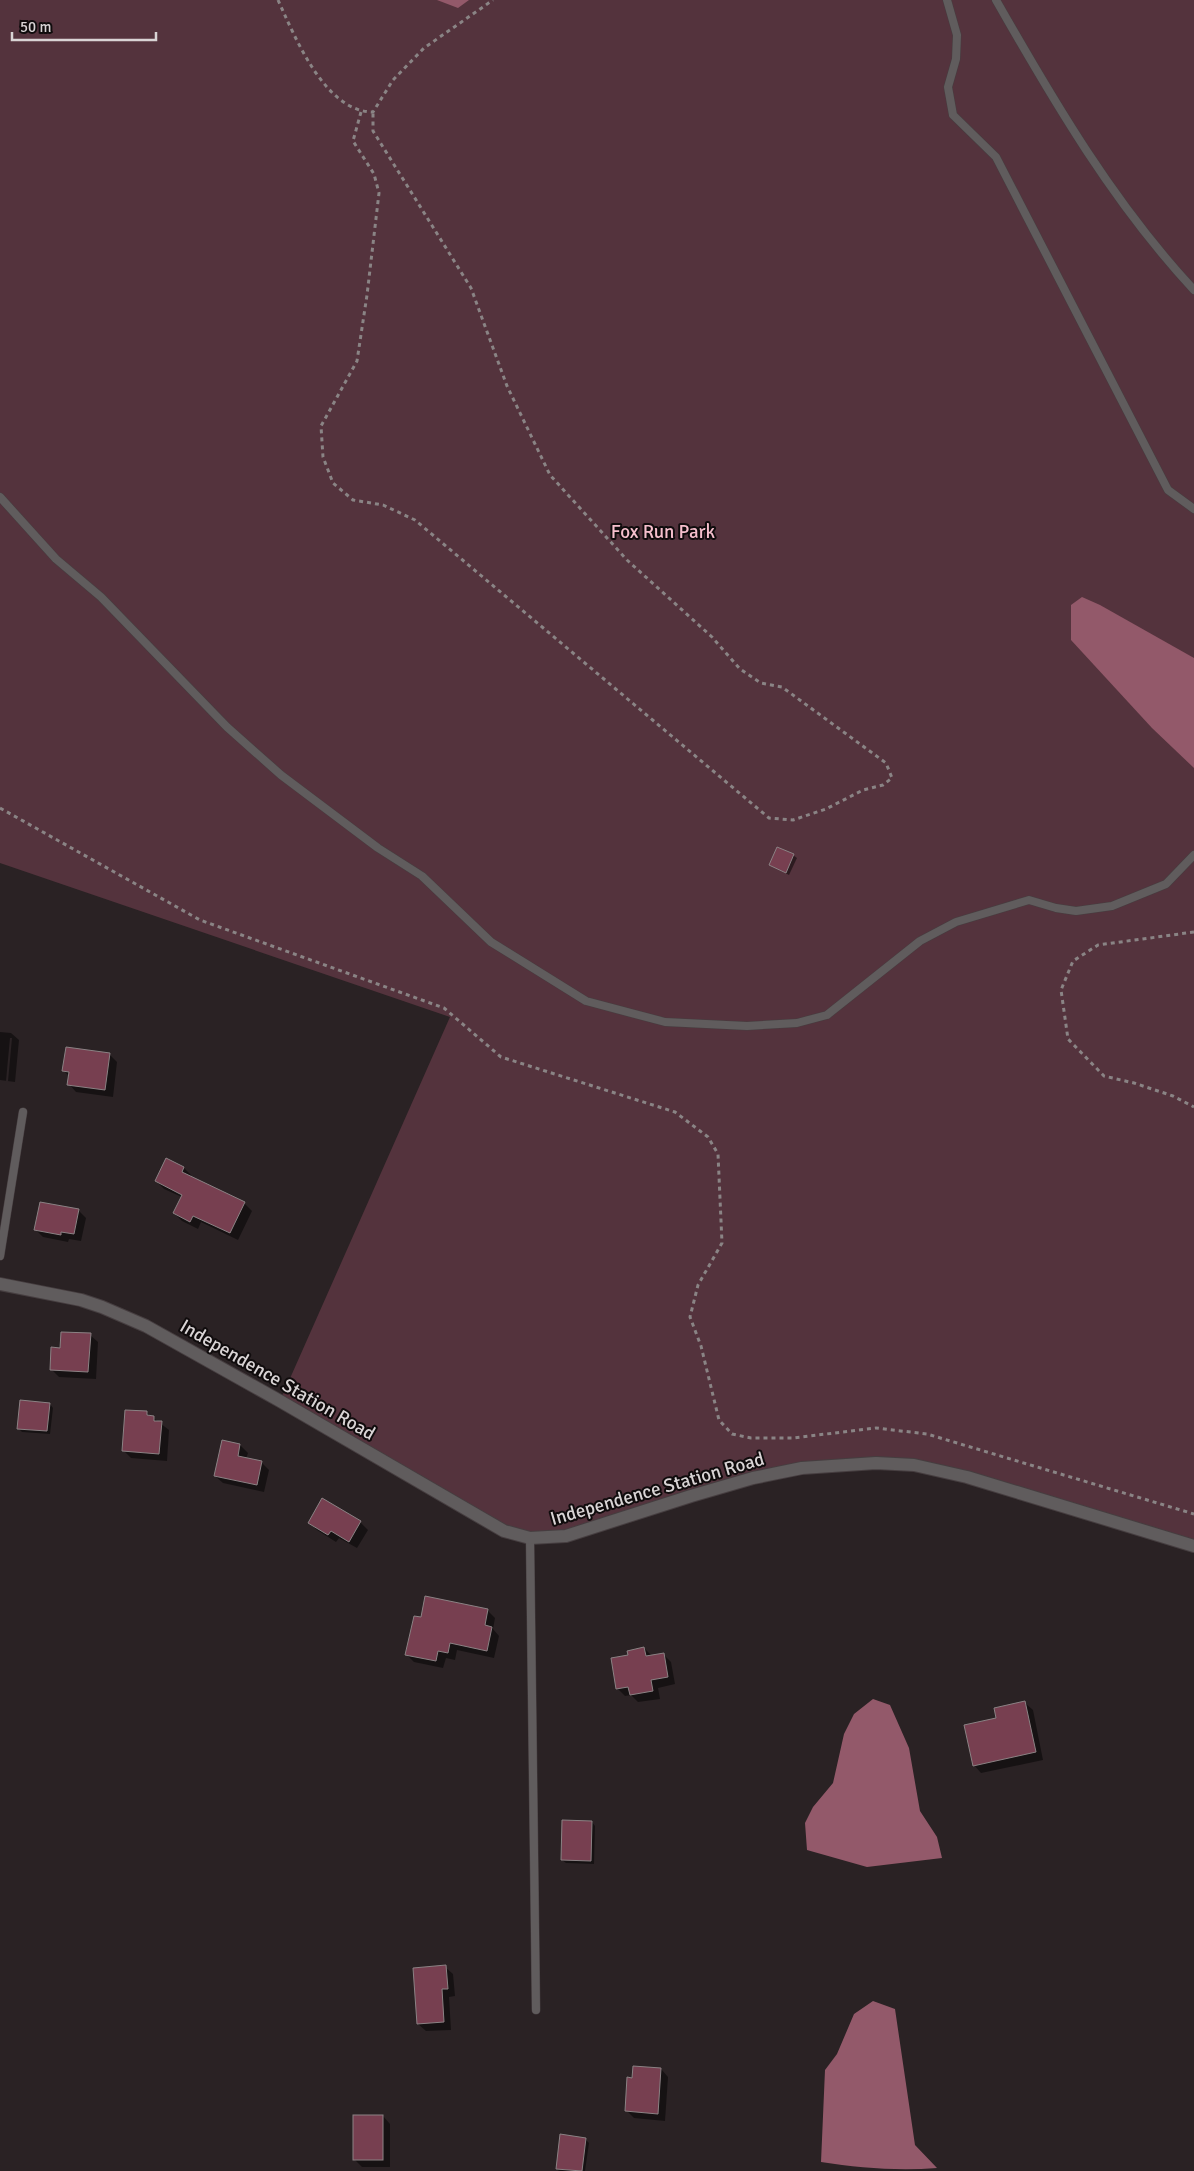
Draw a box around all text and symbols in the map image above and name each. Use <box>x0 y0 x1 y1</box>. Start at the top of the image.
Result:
scale bar <box>12 10 156 42</box>
text: 50 m <box>20 18 51 36</box>
park label: Fox Run Park <box>611 520 716 544</box>
street label: Independence Station Road <box>176 1314 379 1446</box>
street label: Independence Station Road <box>547 1447 767 1531</box>

